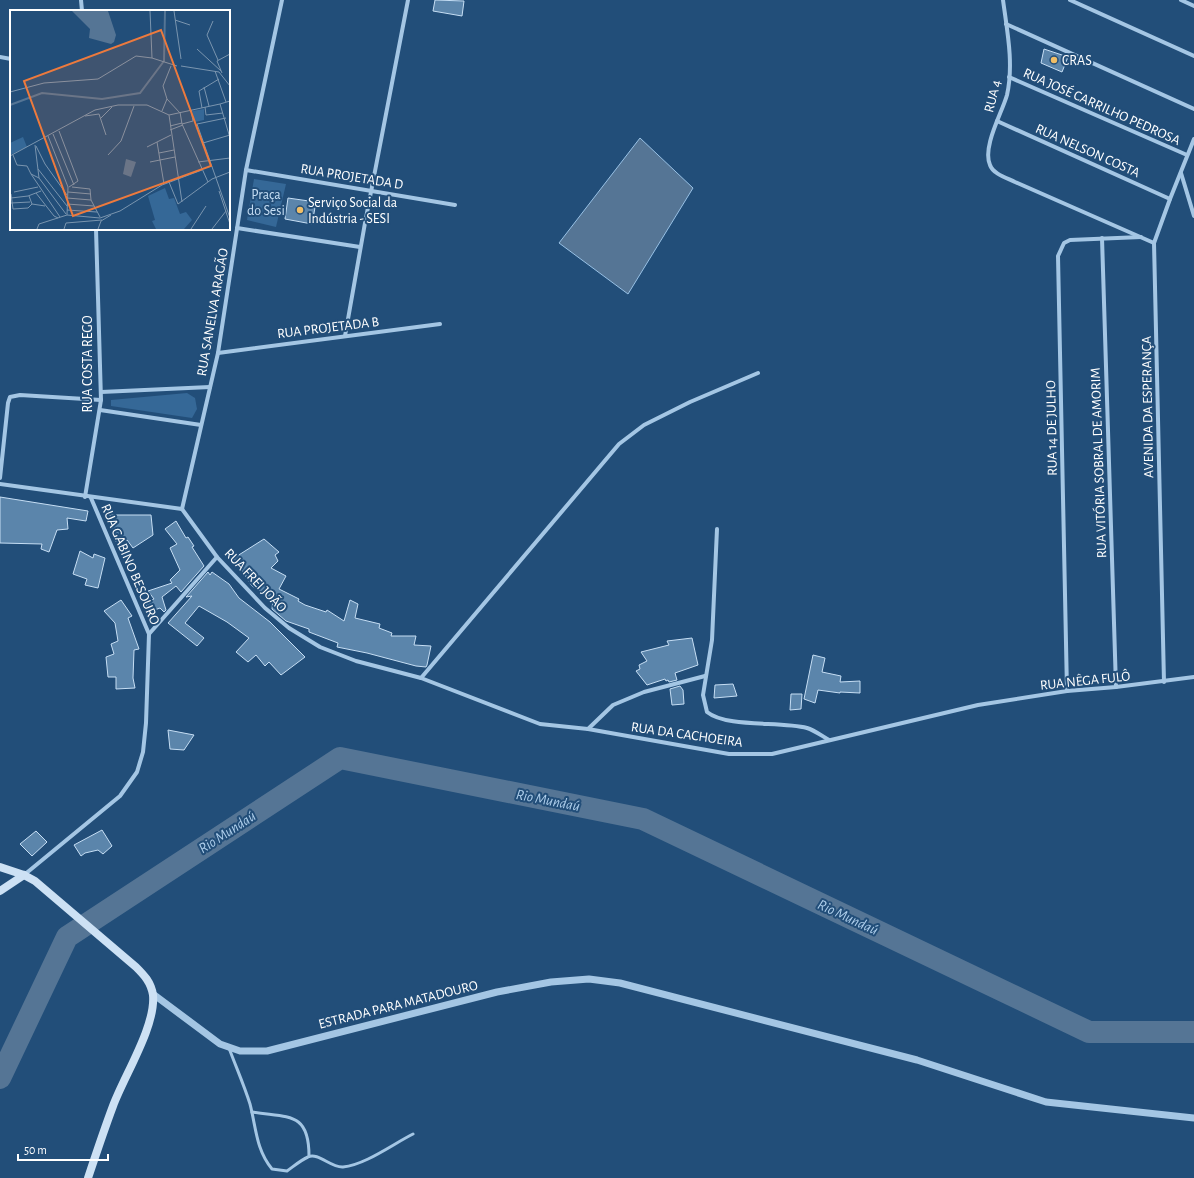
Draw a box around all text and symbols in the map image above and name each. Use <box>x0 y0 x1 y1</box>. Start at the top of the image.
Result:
inset map <box>10 10 230 230</box>
place label: CRAS <box>1062 54 1092 68</box>
marker: CRAS <box>1049 55 1059 65</box>
street label: RUA JOSÉ CARRILHO PEDROSA <box>1021 63 1183 148</box>
street label: RUA 4 <box>982 78 1004 114</box>
street label: RUA NELSON COSTA <box>1033 122 1142 180</box>
street label: RUA PROJETADA D <box>299 162 404 192</box>
park label: Praça do Sesi <box>247 188 285 218</box>
place label: Serviço Social da Indústria - SESI <box>308 196 398 226</box>
marker: Serviço Social da Indústria - SESI <box>295 205 305 215</box>
street label: RUA SANELVA ARAGÃO <box>193 247 231 377</box>
street label: RUA COSTA REGO <box>81 315 95 413</box>
street label: RUA PROJETADA B <box>277 315 380 341</box>
street label: AVENIDA DA ESPERANÇA <box>1140 336 1156 478</box>
street label: RUA VITÓRIA SOBRAL DE AMORIM <box>1086 367 1109 559</box>
street label: RUA 14 DE JULHO <box>1044 380 1060 476</box>
street label: RUA GABINO BESOURO <box>98 502 162 627</box>
street label: RUA FREI JOÃO <box>222 545 291 615</box>
street label: RUA NÊGA FULÔ <box>1039 667 1131 693</box>
street label: RUA DA CACHOEIRA <box>630 720 744 750</box>
water label: Rio Mundaú <box>515 787 581 814</box>
water label: Rio Mundaú <box>196 808 259 856</box>
water label: Rio Mundaú <box>815 897 880 938</box>
street label: ESTRADA PARA MATADOURO <box>317 978 479 1032</box>
scale bar <box>18 1136 108 1162</box>
text: 50 m <box>24 1144 47 1156</box>

